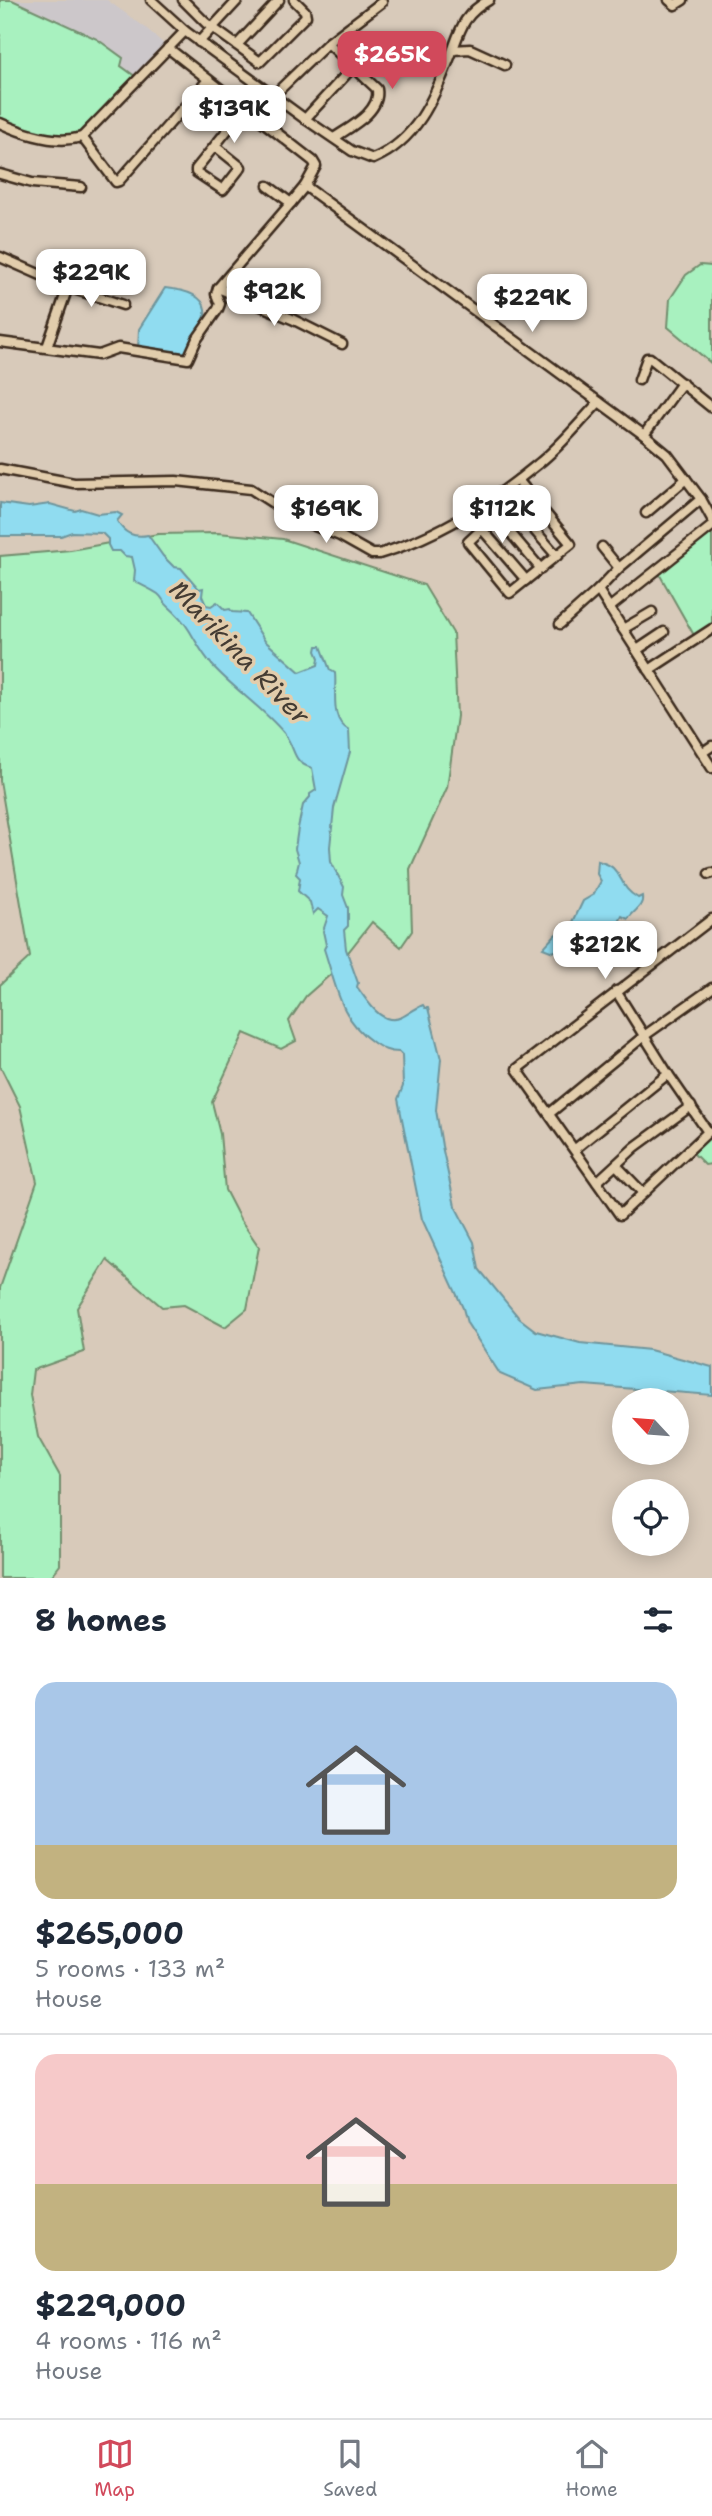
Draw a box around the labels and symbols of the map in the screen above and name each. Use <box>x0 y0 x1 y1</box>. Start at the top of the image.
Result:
pin: $265K <box>343 32 441 91</box>
pin: $139K <box>185 86 283 145</box>
pin: $229K <box>42 250 140 309</box>
pin: $92K <box>233 268 315 328</box>
pin: $229K <box>483 274 581 334</box>
pin: $169K <box>277 486 375 545</box>
pin: $112K <box>453 486 551 545</box>
water label: Marikina River <box>162 572 319 732</box>
pin: $212K <box>556 922 654 981</box>
north arrow <box>612 1388 690 1465</box>

